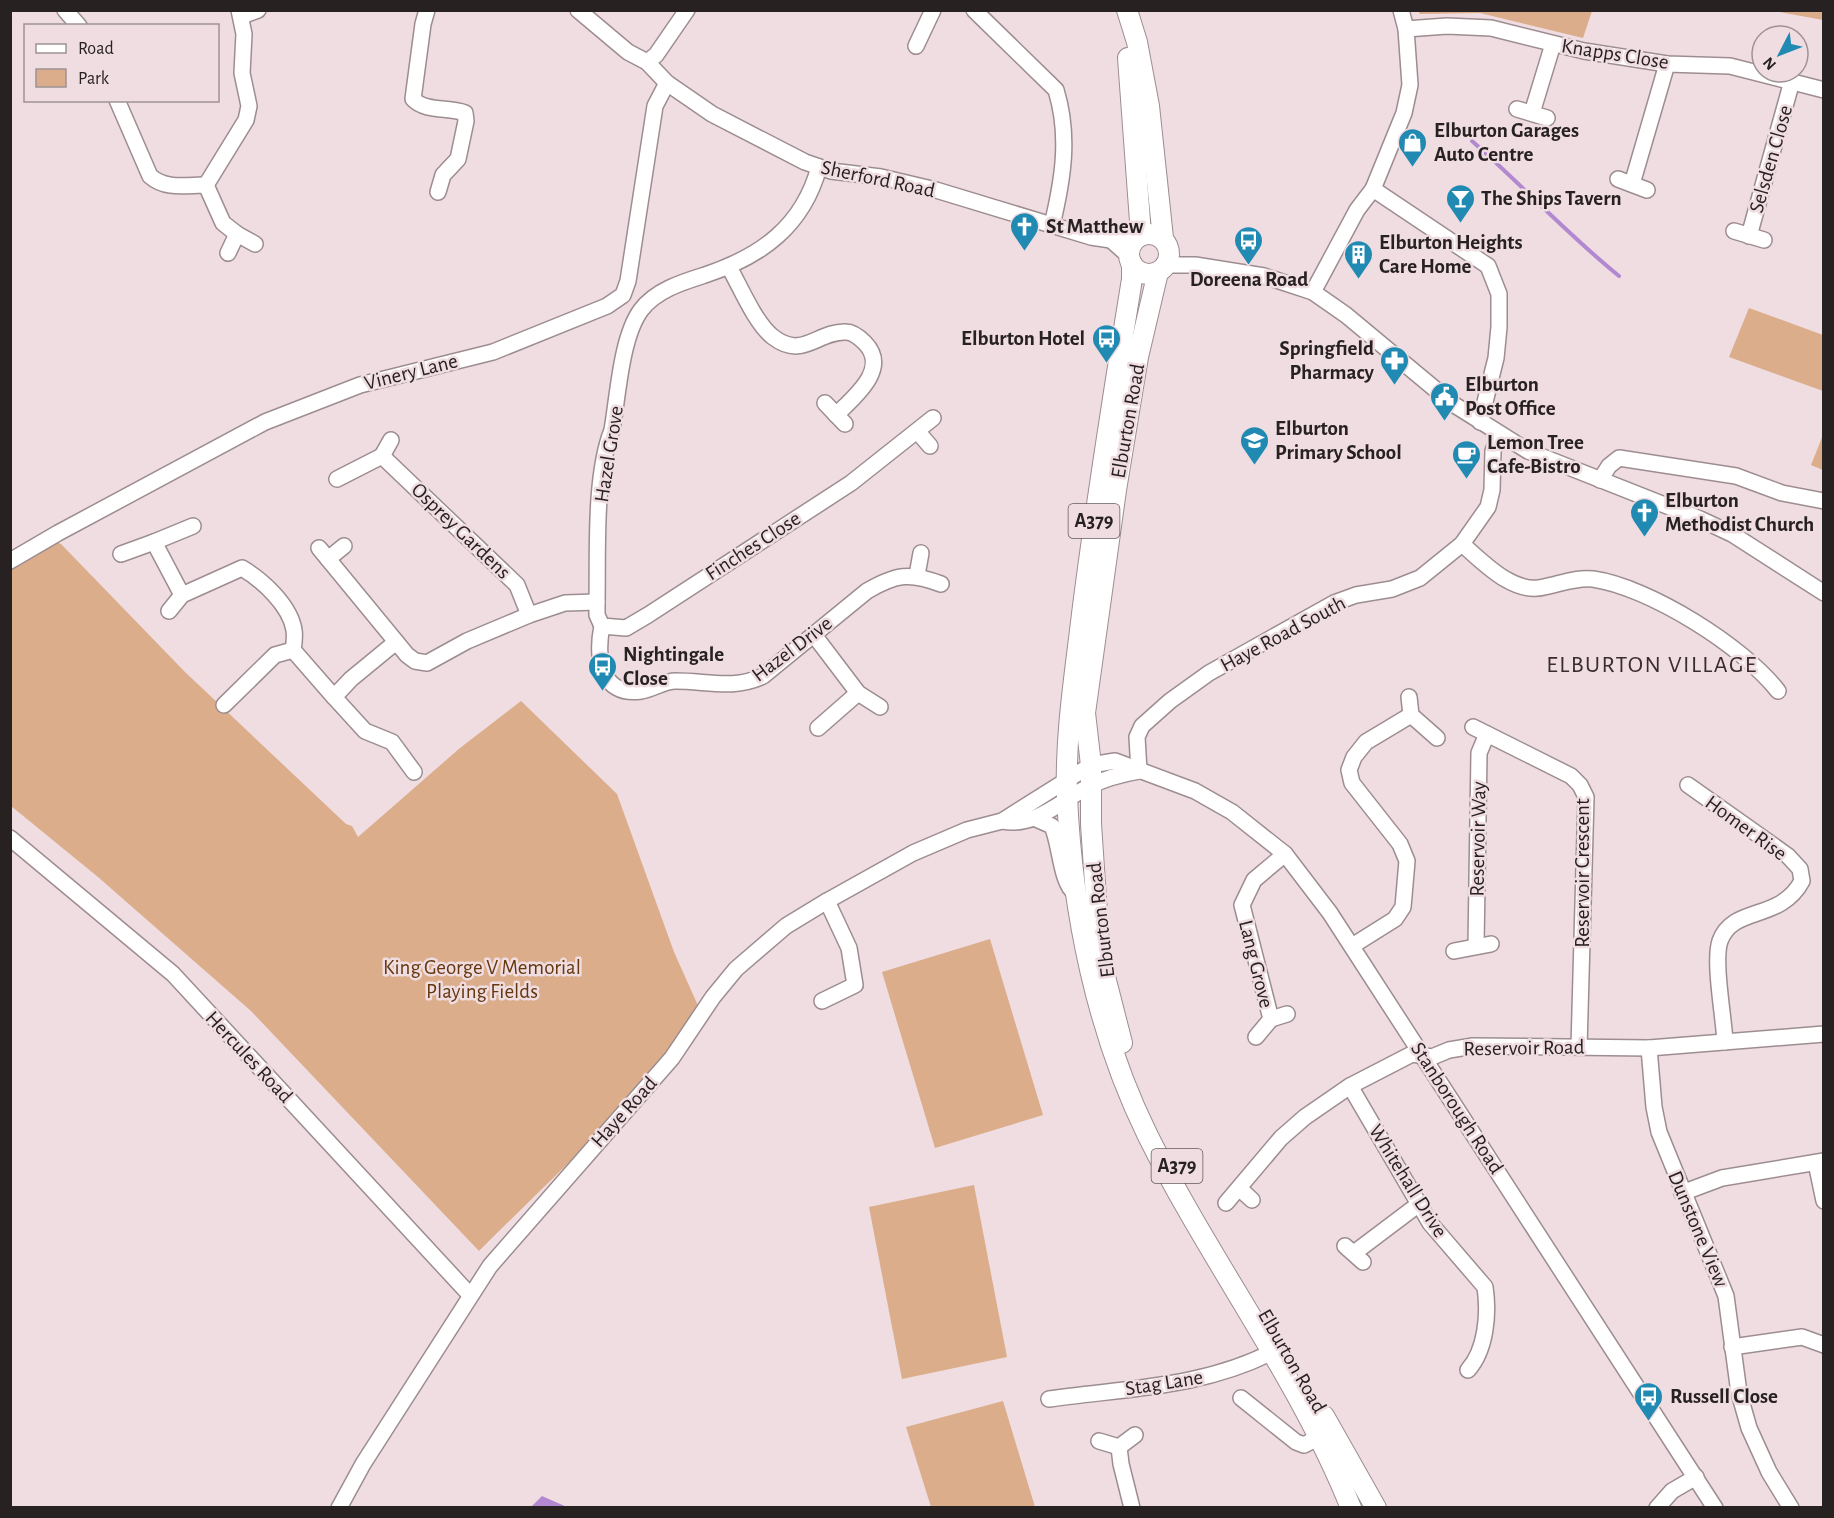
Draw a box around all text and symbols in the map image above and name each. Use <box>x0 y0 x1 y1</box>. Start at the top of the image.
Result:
legend <box>24 24 219 102</box>
north arrow <box>1750 24 1810 84</box>
street label: Knapps Close <box>1560 35 1670 73</box>
text: Road <box>78 40 114 58</box>
text: N <box>1760 54 1779 73</box>
text: Park <box>78 70 110 88</box>
street label: Selsden Close <box>1746 103 1796 215</box>
place label: Elburton Garages Auto Centre <box>1434 120 1579 165</box>
shop icon: Elburton Garages Auto Centre <box>1397 126 1429 168</box>
street label: Sherford Road <box>819 157 937 201</box>
bar icon: The Ships Tavern <box>1444 182 1476 224</box>
place label: The Ships Tavern <box>1481 188 1622 209</box>
church icon: St Matthew <box>1009 210 1041 252</box>
place label: St Matthew <box>1046 216 1144 237</box>
bus stop icon: Doreena Road <box>1233 224 1265 266</box>
place label: Elburton Heights Care Home <box>1379 232 1523 277</box>
building icon: Elburton Heights Care Home <box>1342 238 1374 280</box>
place label: Doreena Road <box>1190 269 1308 290</box>
bus stop icon: Elburton Hotel <box>1090 322 1122 364</box>
place label: Elburton Hotel <box>961 328 1085 349</box>
place label: Springfield Pharmacy <box>1279 338 1375 383</box>
pharmacy icon: Springfield Pharmacy <box>1379 344 1411 386</box>
street label: Vinery Lane <box>362 350 460 394</box>
street label: Elburton Road <box>1108 362 1148 480</box>
place label: Elburton Post Office <box>1465 374 1556 419</box>
public building icon: Elburton Post Office <box>1428 380 1460 422</box>
street label: Hazel Grove <box>591 404 627 504</box>
place label: Elburton Primary School <box>1275 418 1402 463</box>
school or university icon: Elburton Primary School <box>1238 424 1270 466</box>
place label: Lemon Tree Cafe-Bistro <box>1487 432 1584 477</box>
cafe icon: Lemon Tree Cafe-Bistro <box>1450 438 1482 480</box>
street label: Osprey Gardens <box>408 479 514 583</box>
place label: Elburton Methodist Church <box>1665 490 1814 535</box>
church icon: Elburton Methodist Church <box>1628 496 1660 538</box>
road number: A379 <box>1068 504 1120 538</box>
street label: Finches Close <box>702 508 804 584</box>
street label: Haye Road South <box>1217 592 1349 676</box>
street label: Hazel Drive <box>748 612 836 686</box>
place label: Nightingale Close <box>623 644 724 689</box>
bus stop icon: Nightingale Close <box>586 650 618 692</box>
district label: ELBURTON VILLAGE <box>1546 653 1758 677</box>
street label: Reservoir Way <box>1466 781 1490 897</box>
street label: Homer Rise <box>1701 792 1791 864</box>
street label: Reservoir Crescent <box>1572 798 1593 948</box>
street label: Elburton Road <box>1083 861 1118 979</box>
street label: Lang Grove <box>1235 918 1277 1010</box>
park label: King George V Memorial Playing Fields <box>383 957 581 1002</box>
street label: Hercules Road <box>201 1007 297 1107</box>
street label: Reservoir Road <box>1463 1036 1585 1060</box>
street label: Stanborough Road <box>1407 1039 1507 1178</box>
street label: Haye Road <box>587 1073 661 1151</box>
street label: Whitehall Drive <box>1365 1121 1451 1241</box>
road number: A379 <box>1152 1149 1202 1183</box>
street label: Dunstone View <box>1664 1168 1732 1290</box>
street label: Elburton Road <box>1254 1306 1330 1417</box>
street label: Stag Lane <box>1123 1366 1205 1400</box>
bus stop icon: Russell Close <box>1633 1380 1665 1422</box>
place label: Russell Close <box>1670 1386 1778 1407</box>

